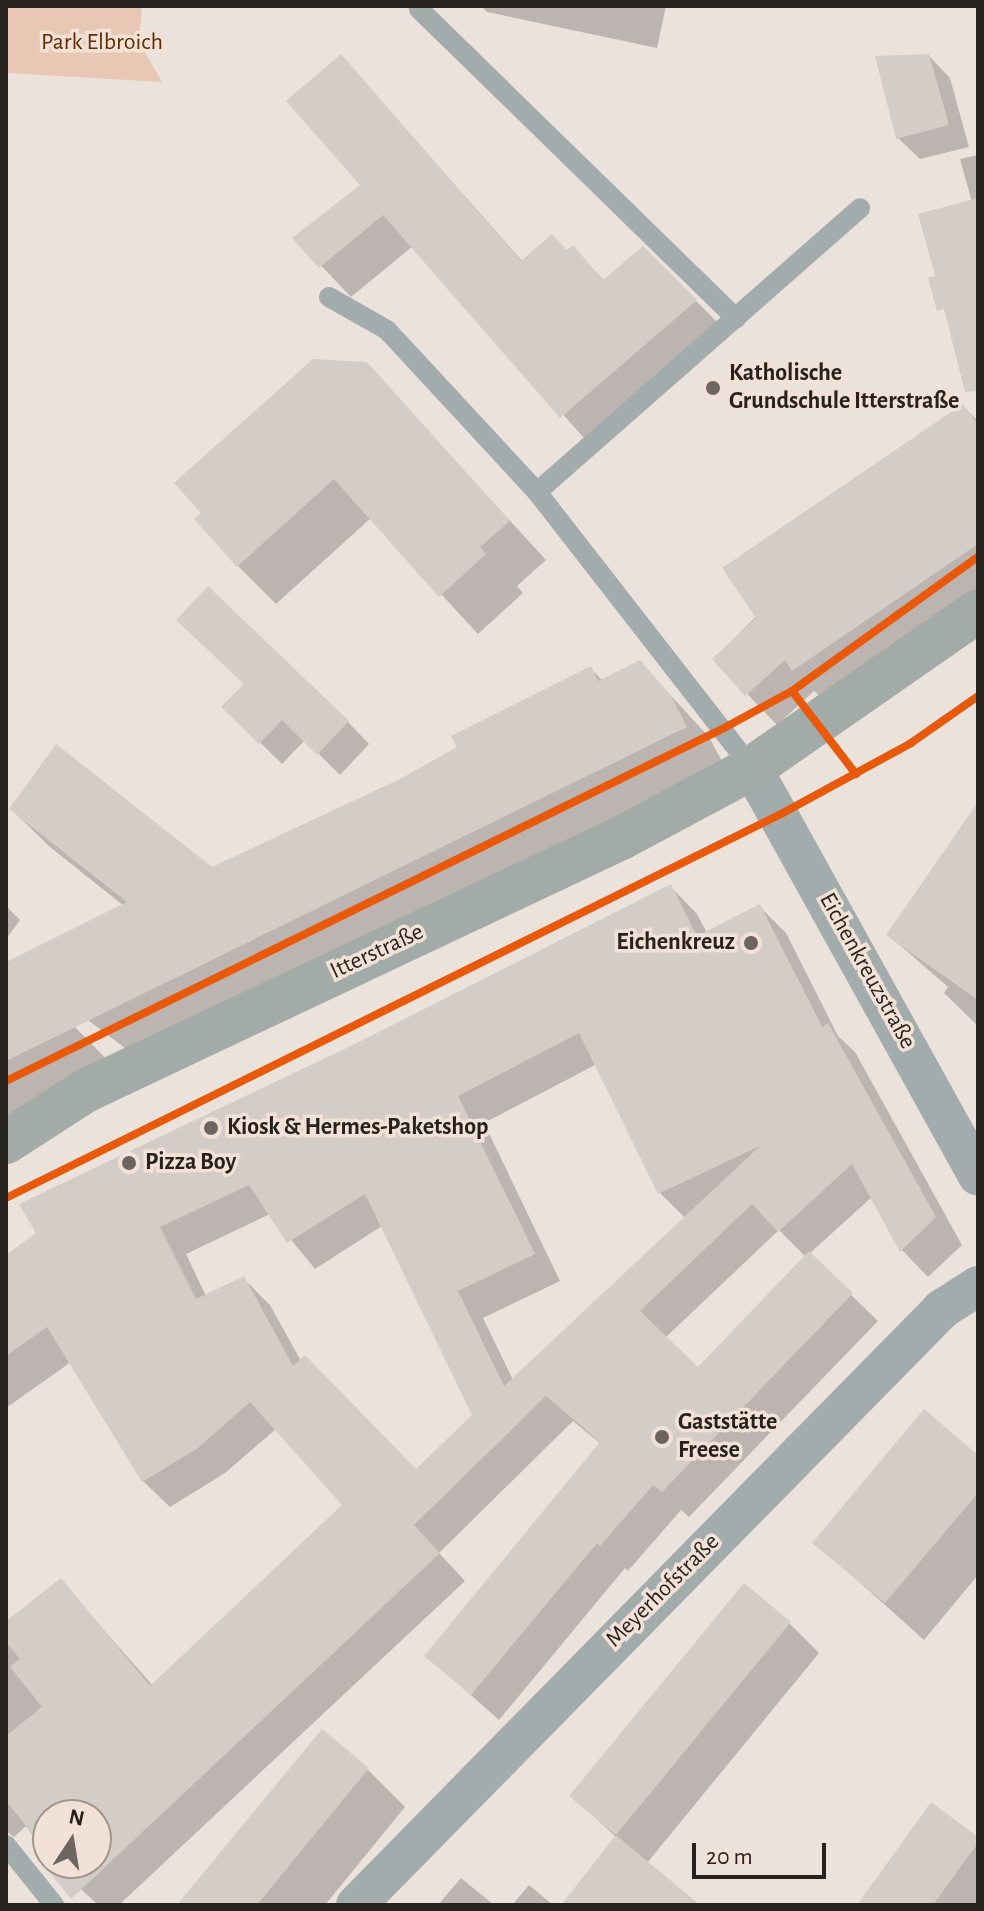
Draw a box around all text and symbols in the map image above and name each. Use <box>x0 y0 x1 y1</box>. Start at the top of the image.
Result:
park label: Park Elbroich <box>41 29 163 57</box>
place label: Katholische Grundschule Itterstraße <box>729 360 959 416</box>
marker: Katholische Grundschule Itterstraße <box>704 379 722 397</box>
street label: Eichenkreuzstraße <box>812 888 922 1054</box>
street label: Itterstraße <box>326 918 428 986</box>
place label: Eichenkreuz <box>616 929 735 957</box>
marker: Eichenkreuz <box>742 934 760 952</box>
place label: Kiosk & Hermes-Paketshop <box>227 1114 488 1142</box>
marker: Kiosk & Hermes-Paketshop <box>202 1119 220 1137</box>
place label: Pizza Boy <box>145 1149 236 1177</box>
marker: Pizza Boy <box>120 1154 138 1172</box>
place label: Gaststätte Freese <box>678 1409 777 1465</box>
marker: Gaststätte Freese <box>653 1428 671 1446</box>
street label: Meyerhofstraße <box>600 1528 726 1654</box>
north arrow <box>32 1799 112 1879</box>
text: N <box>67 1805 86 1830</box>
scale bar <box>696 1827 830 1877</box>
text: 20 m <box>706 1845 753 1869</box>

